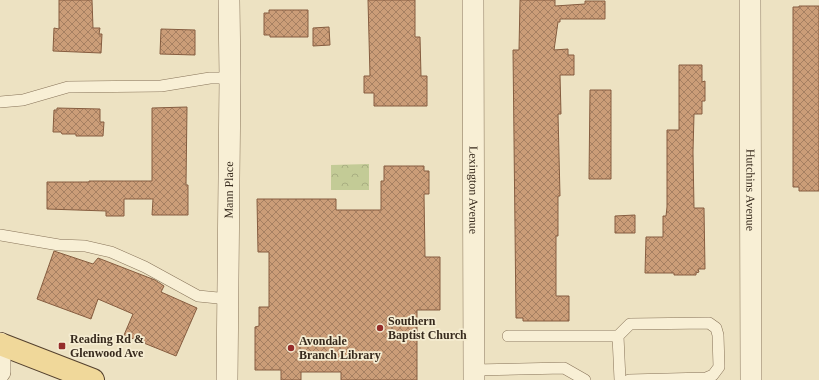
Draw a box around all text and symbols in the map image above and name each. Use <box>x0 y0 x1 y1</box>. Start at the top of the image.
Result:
street label: Lexington Avenue <box>466 146 481 234</box>
street label: Hutchins Avenue <box>743 149 758 231</box>
street label: Mann Place <box>222 161 236 219</box>
place label: Southern Baptist Church <box>388 314 467 342</box>
marker: Southern Baptist Church <box>375 323 385 333</box>
place label: Reading Rd & Glenwood Ave <box>70 332 144 360</box>
place label: Avondale Branch Library <box>299 334 381 362</box>
marker: Reading Rd & Glenwood Ave <box>57 341 67 351</box>
marker: Avondale Branch Library <box>286 343 296 353</box>

